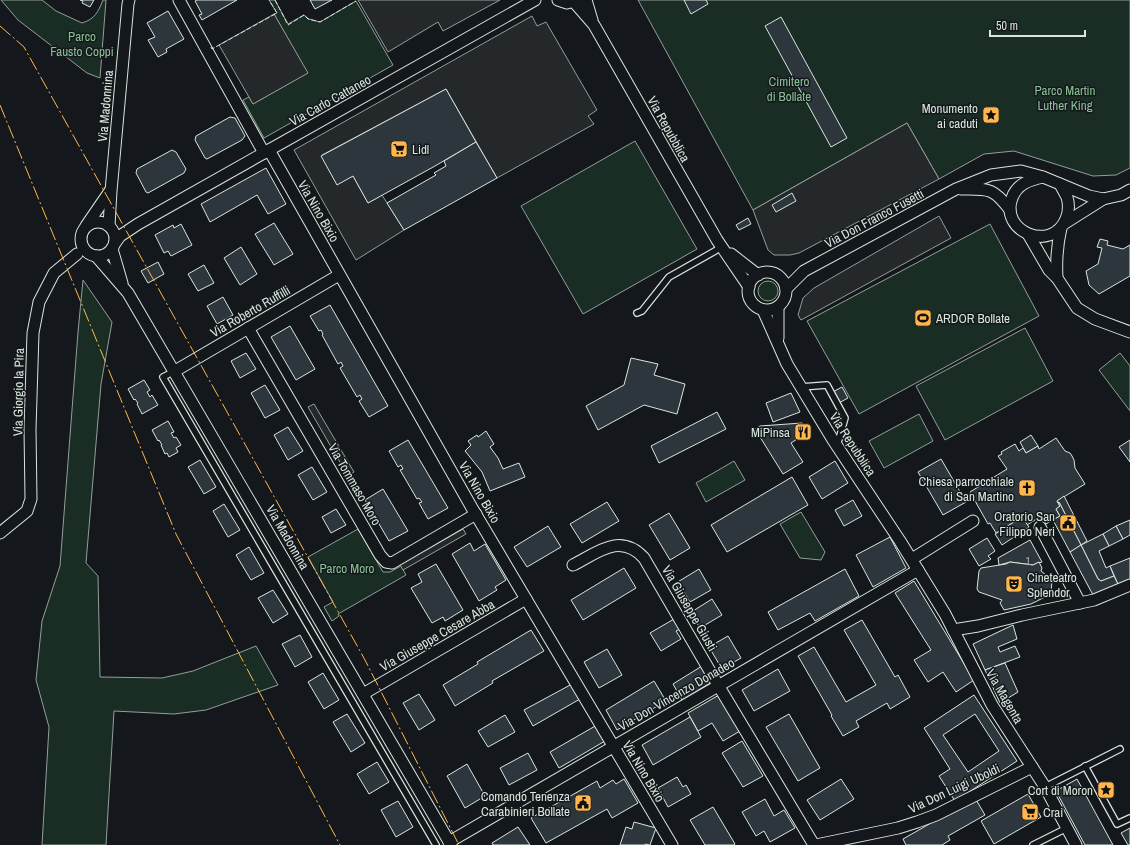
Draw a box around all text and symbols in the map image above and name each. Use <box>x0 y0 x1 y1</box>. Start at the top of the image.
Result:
scale bar <box>990 12 1085 38</box>
text: 50 m <box>996 18 1018 34</box>
park label: Parco Fausto Coppi <box>50 28 114 60</box>
street label: Via Madonnina <box>94 69 117 143</box>
street label: Via Carlo Cattaneo <box>287 71 374 130</box>
park label: Cimitero di Bollate <box>767 73 811 105</box>
park label: Parco Martin Luther King <box>1034 82 1096 114</box>
street label: Via Repubblica <box>644 93 694 165</box>
place label: Monumento ai caduti <box>922 100 978 132</box>
place icon: Monumento ai caduti <box>981 105 1001 125</box>
supermarket icon: Lidl <box>389 139 409 159</box>
place label: Lidl <box>412 141 429 158</box>
street label: Via Nino Bixio <box>294 177 343 245</box>
street label: Via Don Franco Fusetti <box>822 185 927 252</box>
street label: Via Roberto Ruffilli <box>207 282 293 341</box>
sports icon: ARDOR Bollate <box>913 308 933 328</box>
place label: ARDOR Bollate <box>935 310 1010 327</box>
street label: Via Giorgio la Pira <box>9 348 28 436</box>
street label: Via Repubblica <box>826 409 880 479</box>
restaurant icon: MiPinsa <box>793 422 813 442</box>
place label: MiPinsa <box>751 424 790 441</box>
street label: Via Tommaso Moro <box>324 440 385 528</box>
street label: Via Nino Bixio <box>455 458 504 526</box>
place label: Chiesa parrocchiale di San Martino <box>919 473 1014 505</box>
church icon: Chiesa parrocchiale di San Martino <box>1017 478 1037 498</box>
street label: Via Madonnina <box>262 502 313 573</box>
place label: Oratorio San Filippo Neri <box>994 508 1055 540</box>
public building icon: Oratorio San Filippo Neri <box>1058 513 1078 533</box>
house number: 1 <box>1025 554 1031 568</box>
park label: Parco Moro <box>319 560 375 577</box>
street label: Via Giuseppe Giusti <box>658 562 721 654</box>
place label: Cineteatro Splendor <box>1027 569 1077 601</box>
theatre icon: Cineteatro Splendor <box>1004 574 1024 594</box>
street label: Via Giuseppe Cesare Abba <box>377 596 498 675</box>
street label: Via Don Vincenzo Donadeo <box>615 654 738 735</box>
street label: Via Magenta <box>982 666 1027 727</box>
street label: Via Nino Bixio <box>619 737 669 805</box>
street label: Via Don Luigi Uboldi <box>906 760 1003 817</box>
place icon: Cort di Moron <box>1096 780 1116 800</box>
place label: Cort di Moron <box>1028 782 1093 799</box>
place label: Comando Tenenza Carabinieri Bollate <box>481 788 570 820</box>
public building icon: Comando Tenenza Carabinieri Bollate <box>573 793 593 813</box>
supermarket icon: Crai <box>1020 802 1040 822</box>
place label: Crai <box>1043 804 1063 821</box>

